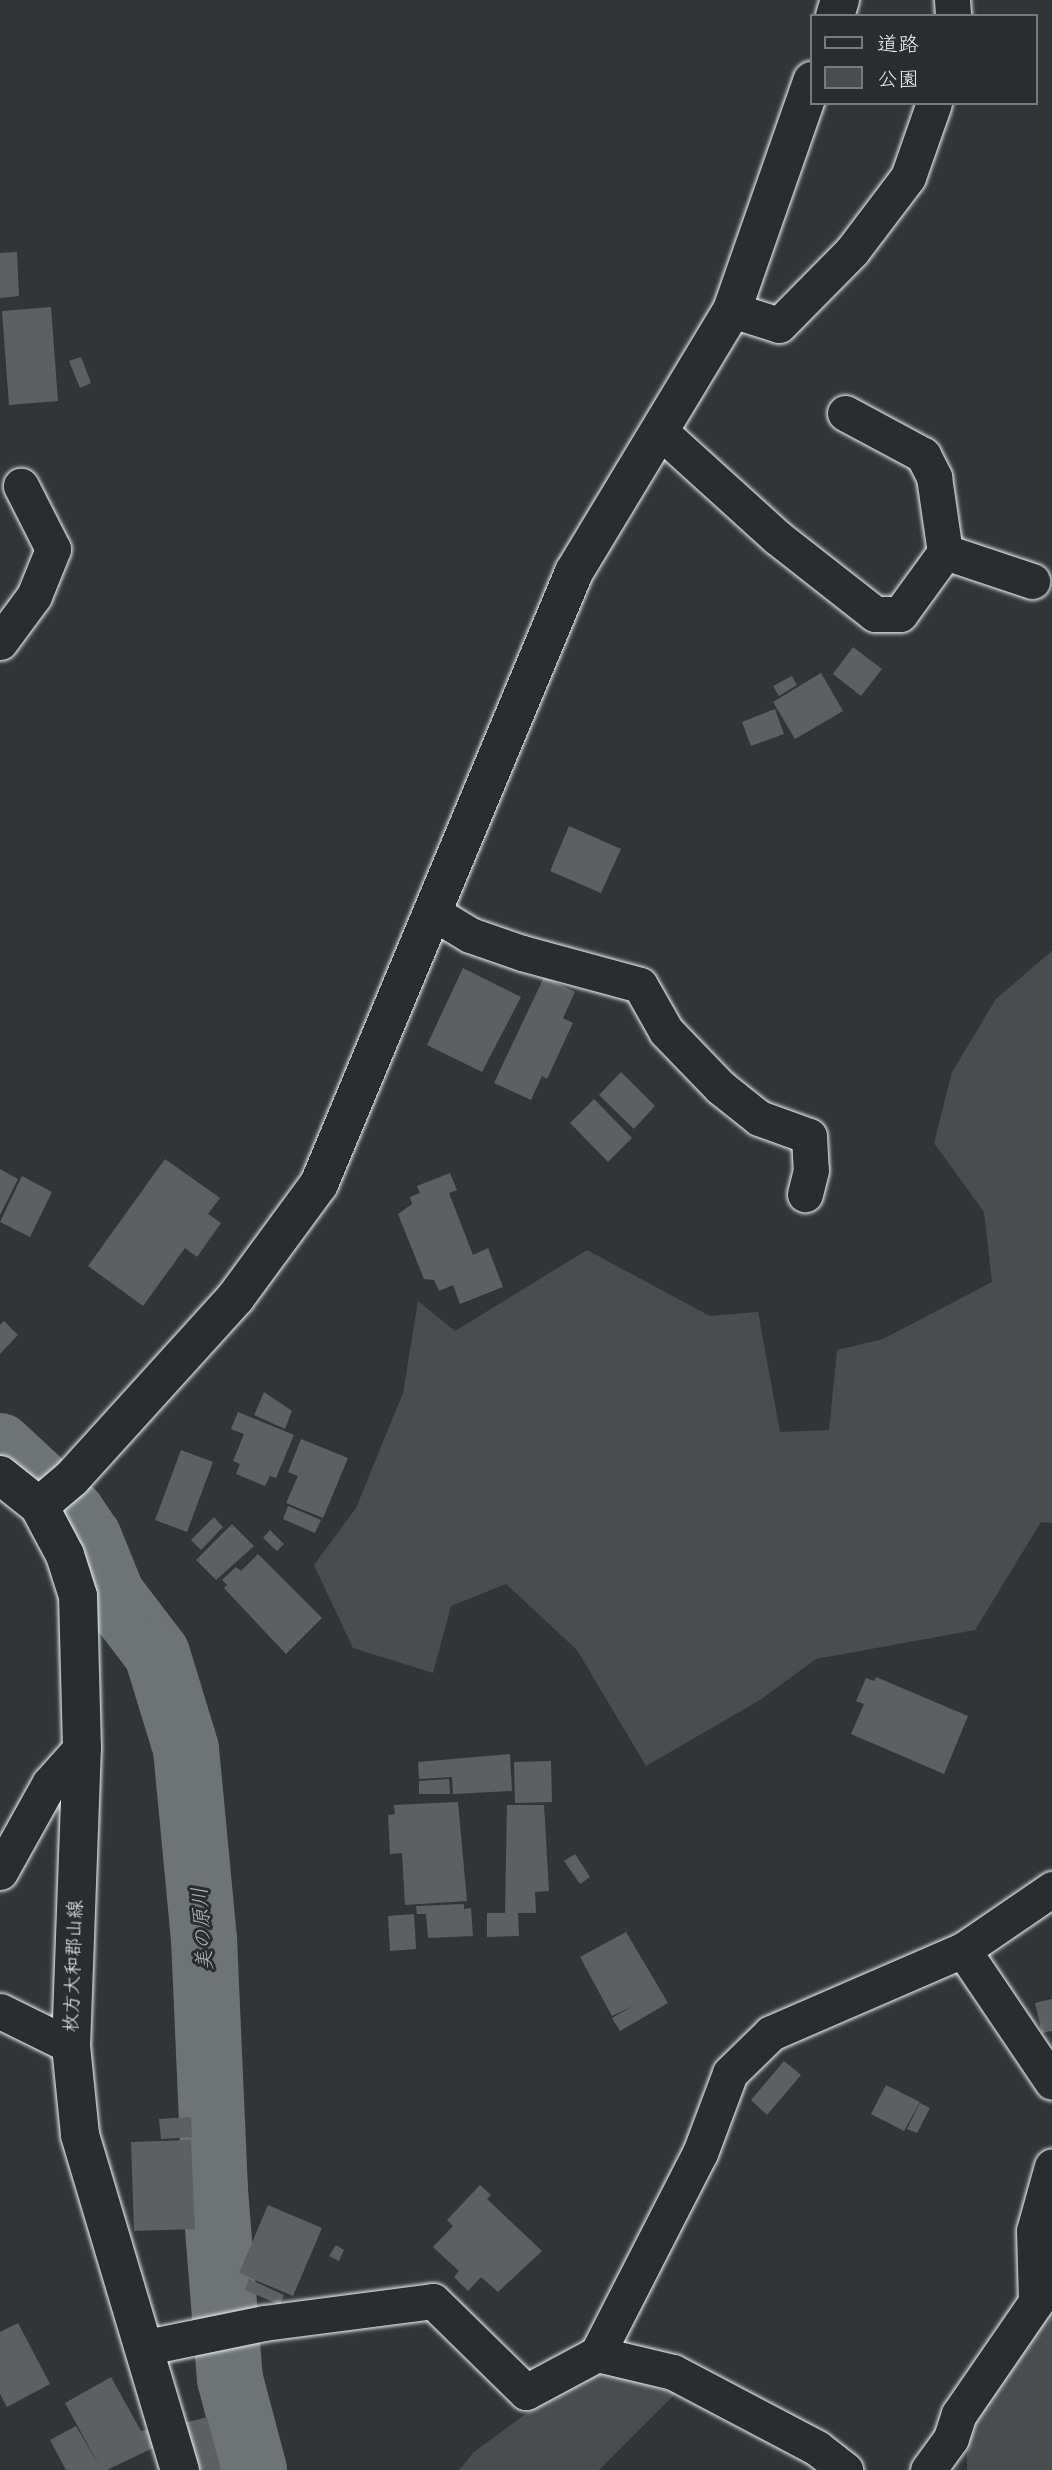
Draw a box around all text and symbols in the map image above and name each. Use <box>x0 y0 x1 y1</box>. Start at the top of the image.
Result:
legend <box>810 14 1038 105</box>
text: 道路 <box>877 30 919 58</box>
text: 公園 <box>877 65 919 93</box>
water label: 美の原川 <box>187 1886 217 1972</box>
street label: 枚方大和郡山線 <box>59 1899 87 2033</box>

